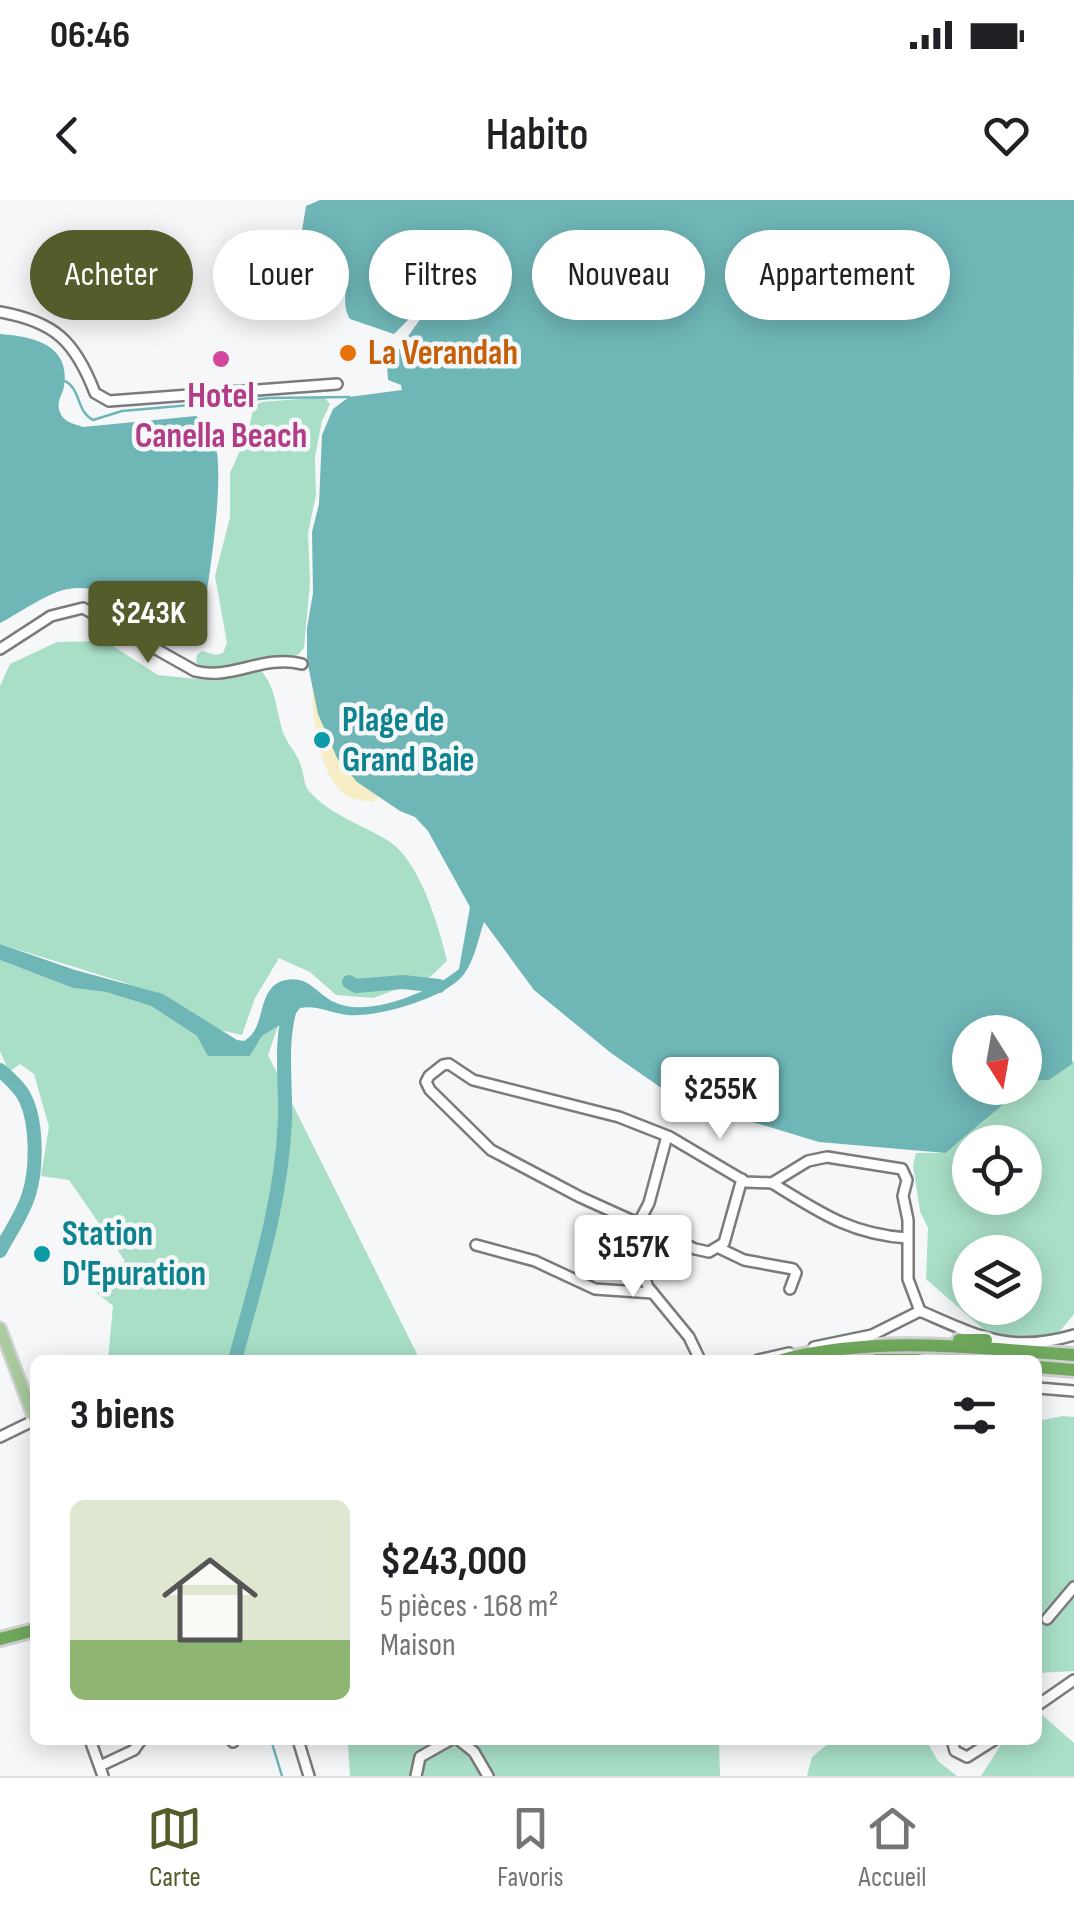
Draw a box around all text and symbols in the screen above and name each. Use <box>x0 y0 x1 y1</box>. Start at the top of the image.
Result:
text: 06:46 <box>50 13 130 58</box>
icon: back <box>40 108 95 163</box>
text: Habito <box>486 108 588 163</box>
icon: heart <box>979 108 1034 163</box>
chip: Acheter <box>30 230 193 320</box>
chip: Louer <box>213 230 349 320</box>
chip: Filtres <box>369 230 512 320</box>
chip: Nouveau <box>532 230 705 320</box>
chip: Appartement <box>725 230 950 320</box>
place label: La Verandah <box>368 332 518 375</box>
marker: La Verandah <box>337 342 359 364</box>
marker: Hotel Canella Beach <box>210 348 232 370</box>
place label: Hotel Canella Beach <box>135 375 307 458</box>
pin: $243K <box>78 581 218 666</box>
text: $243K <box>110 594 186 633</box>
place label: Plage de Grand Baie <box>342 699 475 782</box>
marker: Plage de Grand Baie <box>311 729 333 751</box>
north arrow <box>952 1015 1042 1105</box>
map controls <box>952 1015 1042 1325</box>
pin: $255K <box>650 1057 790 1142</box>
text: $255K <box>683 1070 757 1109</box>
button: locate <box>952 1125 1042 1215</box>
place label: Station D'Epuration <box>62 1213 206 1296</box>
pin: $157K <box>563 1215 703 1300</box>
text: $157K <box>597 1228 669 1267</box>
button: layers <box>952 1235 1042 1325</box>
marker: Station D'Epuration <box>31 1243 53 1265</box>
icon: filters <box>947 1388 1002 1443</box>
text: 3 biens <box>70 1390 175 1441</box>
text: $243,000 <box>380 1536 527 1587</box>
icon: home <box>150 1540 270 1660</box>
text: 5 pièces · 168 m² <box>380 1587 558 1626</box>
text: Maison <box>380 1626 456 1665</box>
tab: Carte <box>147 1801 202 1894</box>
tab: Favoris <box>497 1801 564 1894</box>
tab: Accueil <box>859 1801 927 1894</box>

